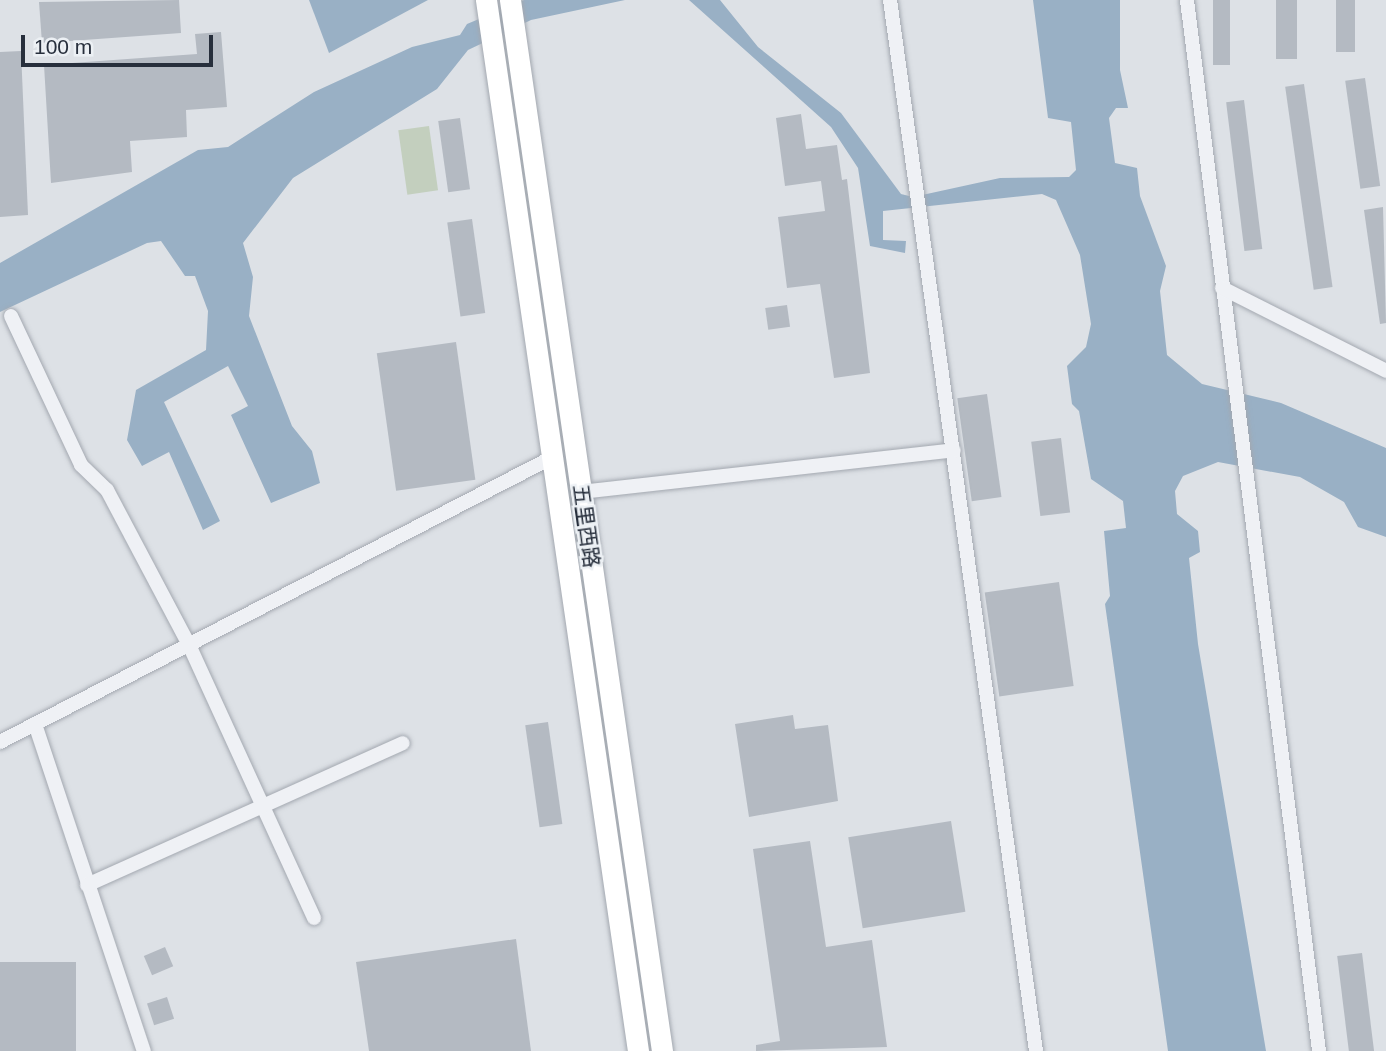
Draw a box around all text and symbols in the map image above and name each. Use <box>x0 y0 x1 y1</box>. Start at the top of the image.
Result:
scale bar <box>24 21 217 65</box>
text: 100 m <box>34 35 92 58</box>
street label: 五里西路 <box>568 483 604 569</box>

